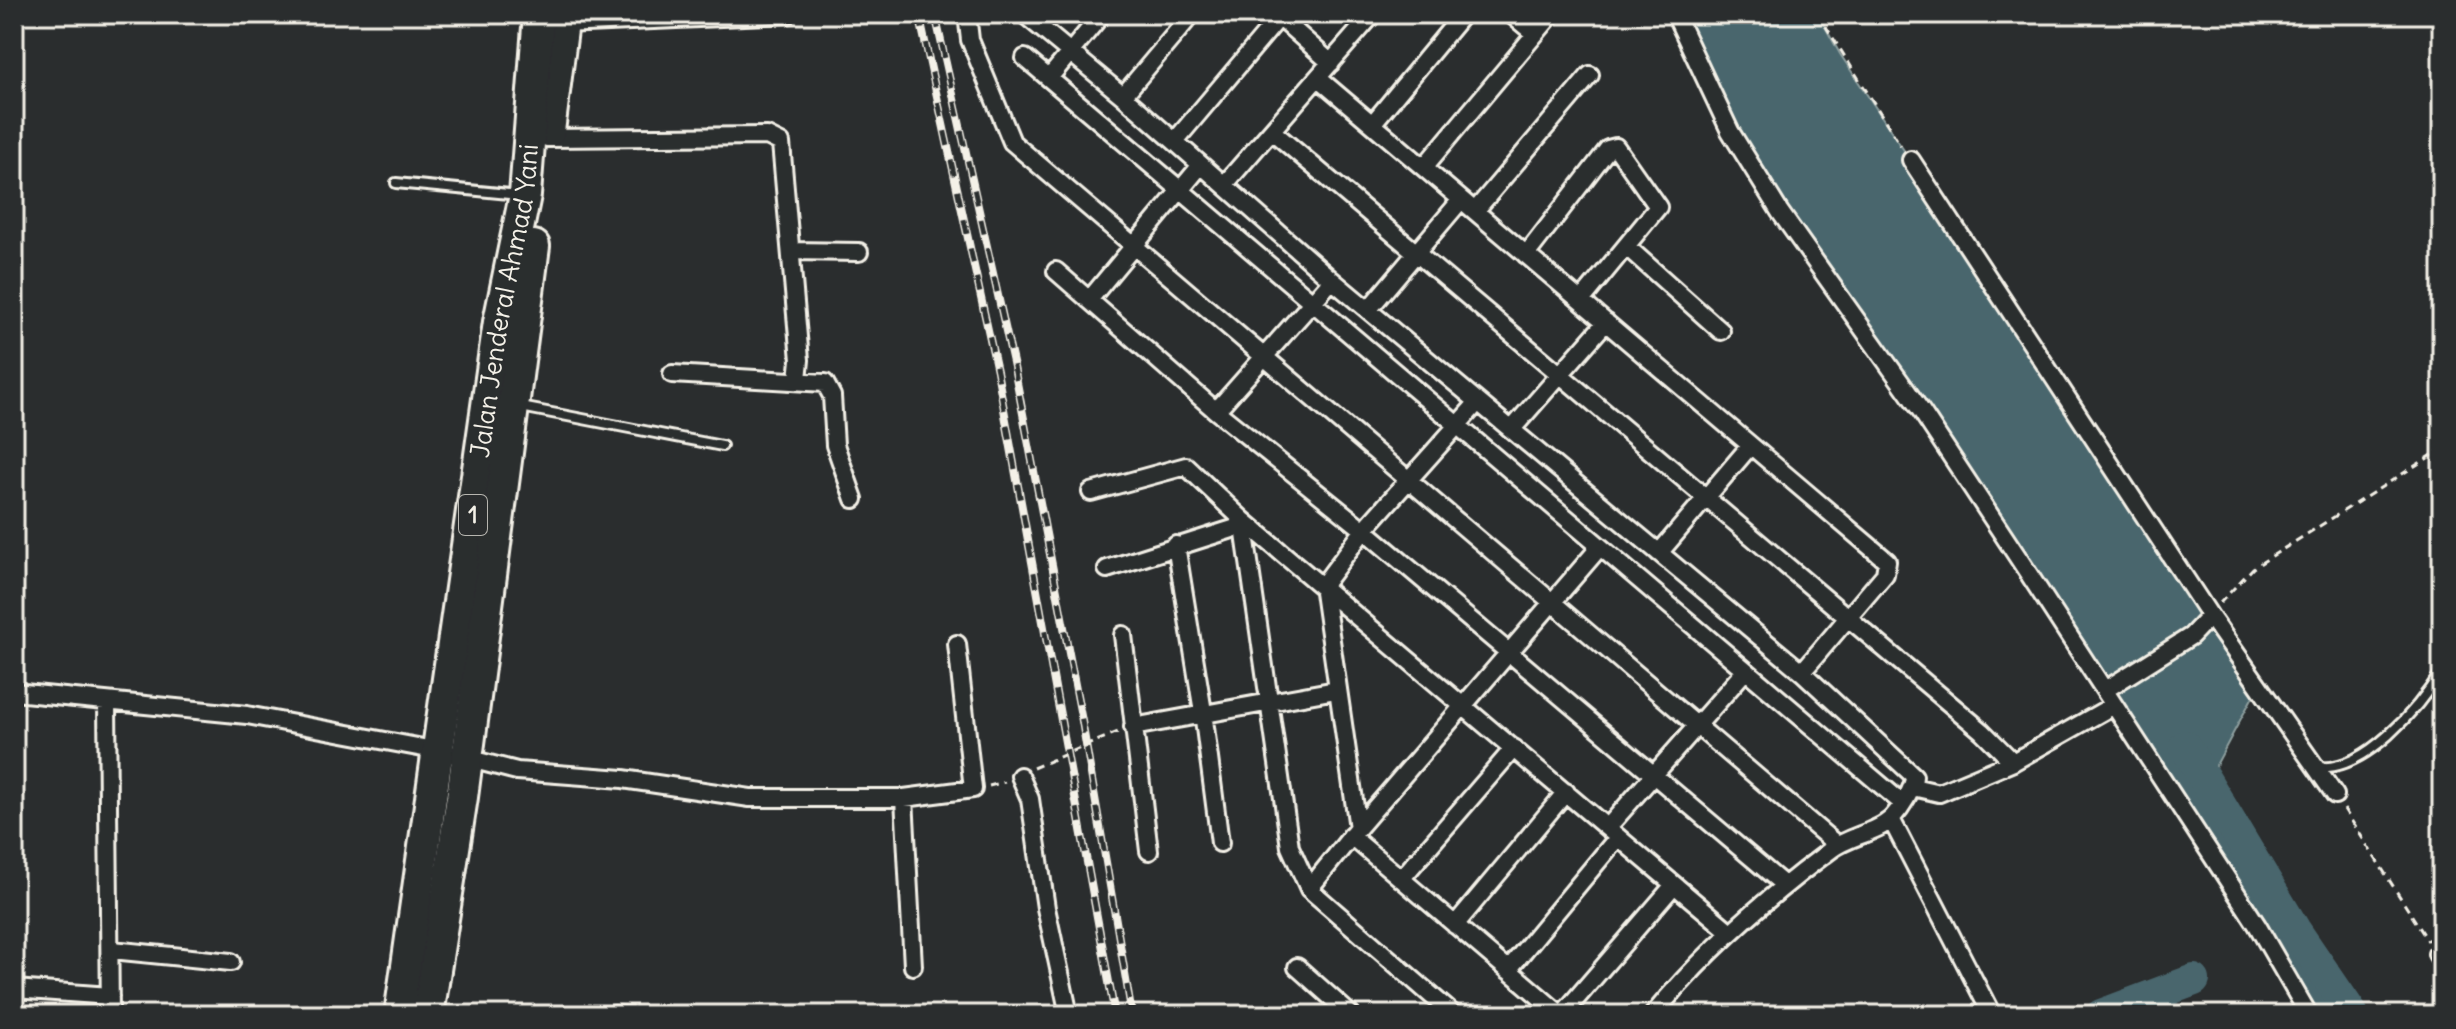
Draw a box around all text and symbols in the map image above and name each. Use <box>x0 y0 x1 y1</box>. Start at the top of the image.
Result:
street label: Jalan Jenderal Ahmad Yani <box>463 143 545 460</box>
road number: 1 <box>459 495 487 535</box>

